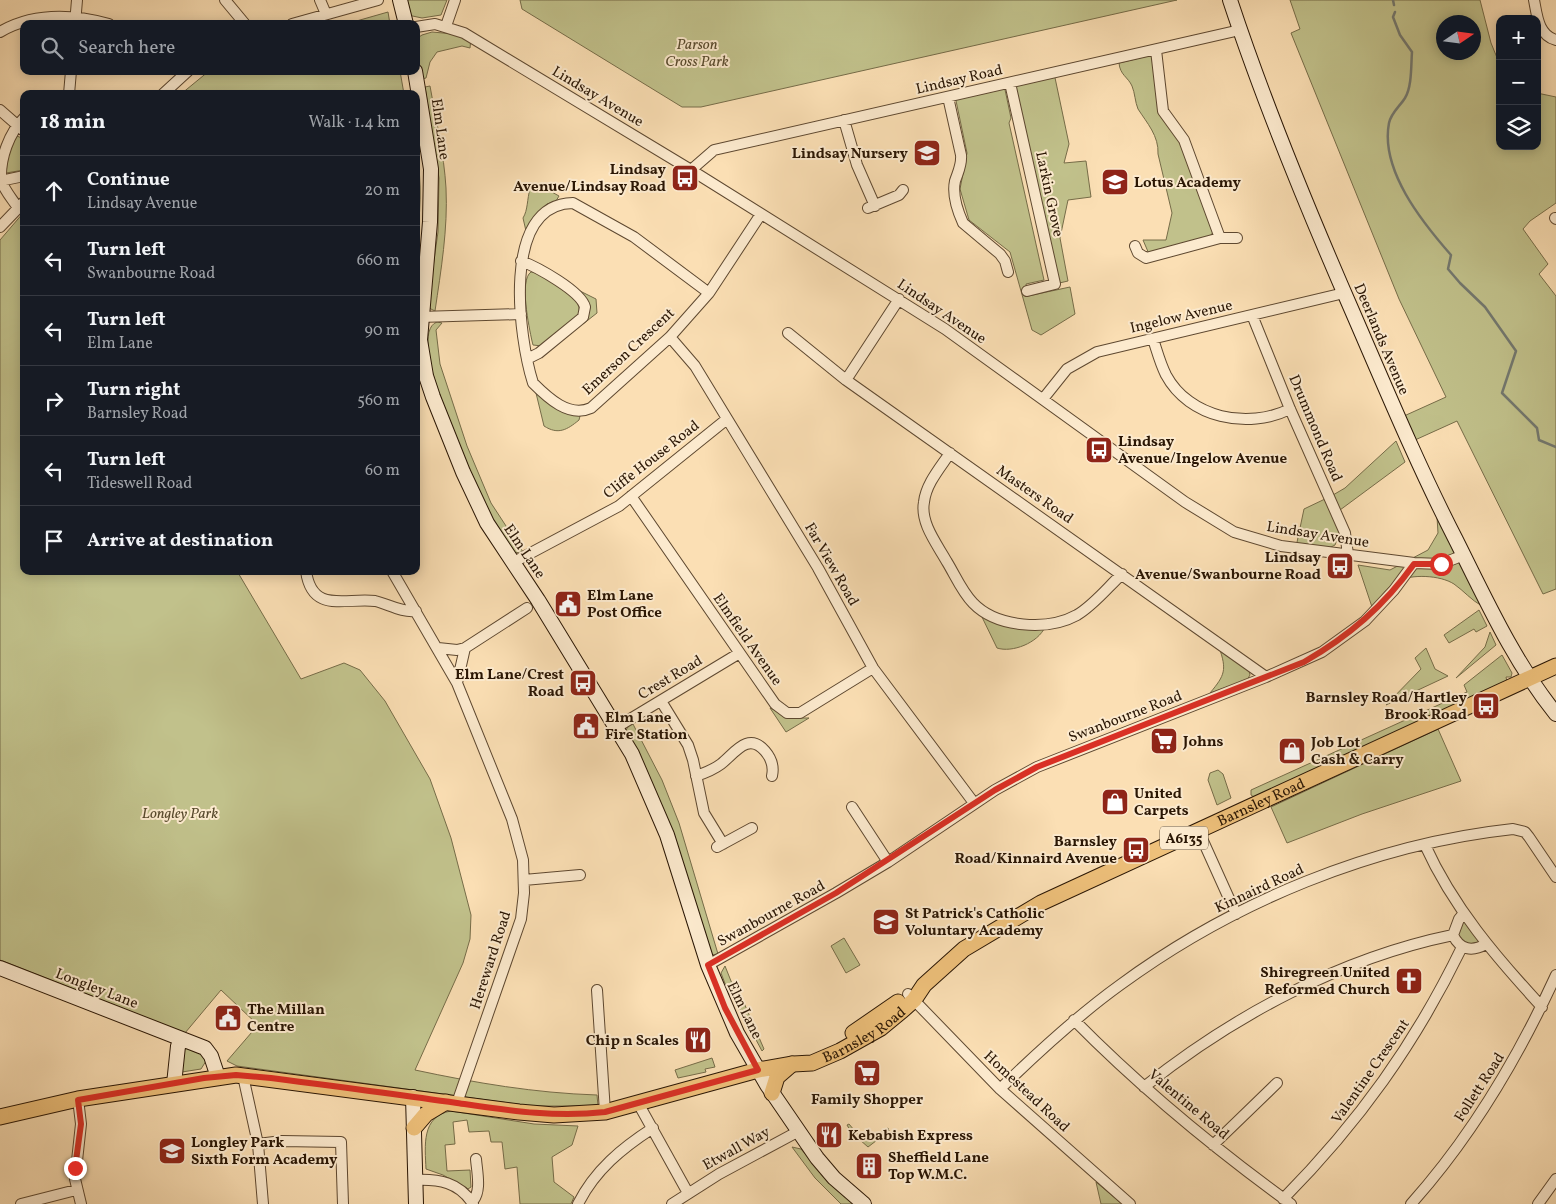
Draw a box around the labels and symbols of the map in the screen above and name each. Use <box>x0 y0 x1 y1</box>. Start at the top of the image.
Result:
north arrow <box>1436 15 1481 60</box>
park label: Parson Cross Park <box>665 35 729 73</box>
street label: Lindsay Road <box>914 60 1005 101</box>
street label: Lindsay Avenue <box>547 62 647 133</box>
street label: Elm Lane <box>425 97 454 161</box>
school or university icon: Lindsay Nursery <box>912 138 942 168</box>
place label: Lindsay Nursery <box>792 144 909 165</box>
street label: Larkin Grove <box>1029 150 1068 239</box>
place label: Lindsay Avenue/Lindsay Road <box>513 160 667 198</box>
bus stop icon: Lindsay Avenue/Lindsay Road <box>670 163 700 193</box>
school or university icon: Lotus Academy <box>1100 167 1130 197</box>
place label: Lotus Academy <box>1134 173 1241 194</box>
street label: Lindsay Avenue <box>892 275 990 350</box>
street label: Deerlands Avenue <box>1348 281 1414 399</box>
street label: Ingelow Avenue <box>1128 295 1235 339</box>
street label: Emerson Crescent <box>578 304 680 401</box>
street label: Drummond Road <box>1283 372 1347 485</box>
street label: Cliffe House Road <box>599 416 704 504</box>
place label: Lindsay Avenue/Ingelow Avenue <box>1118 432 1288 470</box>
bus stop icon: Lindsay Avenue/Ingelow Avenue <box>1084 435 1114 465</box>
street label: Masters Road <box>991 461 1077 530</box>
street label: Lindsay Avenue <box>1265 517 1371 554</box>
street label: Far View Road <box>798 519 863 610</box>
street label: Elm Lane <box>498 520 550 583</box>
place label: Lindsay Avenue/Swanbourne Road <box>1135 548 1322 586</box>
bus stop icon: Lindsay Avenue/Swanbourne Road <box>1325 551 1355 581</box>
route start <box>1430 553 1453 576</box>
place label: Elm Lane Post Office <box>587 586 662 624</box>
public building icon: Elm Lane Post Office <box>553 589 583 619</box>
street label: Elmfield Avenue <box>707 589 786 690</box>
street label: Crest Road <box>635 651 707 706</box>
place label: Elm Lane/Crest Road <box>455 665 564 703</box>
bus stop icon: Elm Lane/Crest Road <box>568 668 598 698</box>
street label: Swanbourne Road <box>1066 686 1185 749</box>
place label: Barnsley Road/Hartley Brook Road <box>1305 688 1468 726</box>
bus stop icon: Barnsley Road/Hartley Brook Road <box>1471 691 1501 721</box>
place label: Elm Lane Fire Station <box>605 708 688 746</box>
public building icon: Elm Lane Fire Station <box>571 711 601 741</box>
supermarket icon: Johns <box>1149 726 1179 756</box>
place label: Johns <box>1182 732 1224 753</box>
place label: Job Lot Cash & Carry <box>1310 733 1404 771</box>
shop icon: Job Lot Cash & Carry <box>1277 736 1307 766</box>
street label: Barnsley Road <box>1214 774 1309 832</box>
place label: United Carpets <box>1134 784 1189 822</box>
shop icon: United Carpets <box>1100 787 1130 817</box>
park label: Longley Park <box>142 804 218 825</box>
road number: A6135 <box>1160 826 1208 850</box>
place label: Barnsley Road/Kinnaird Avenue <box>954 832 1118 870</box>
bus stop icon: Barnsley Road/Kinnaird Avenue <box>1121 835 1151 865</box>
street label: Kinnaird Road <box>1212 860 1308 919</box>
street label: Swanbourne Road <box>714 876 829 953</box>
place label: St Patrick's Catholic Voluntary Academy <box>905 904 1044 942</box>
school or university icon: St Patrick's Catholic Voluntary Academy <box>871 907 901 937</box>
street label: Hereward Road <box>466 909 517 1012</box>
place label: Shiregreen United Reformed Church <box>1260 963 1390 1001</box>
street label: Longley Lane <box>52 964 141 1015</box>
church icon: Shiregreen United Reformed Church <box>1394 966 1424 996</box>
street label: Elm Lane <box>721 978 767 1043</box>
place label: The Millan Centre <box>247 1000 325 1038</box>
public building icon: The Millan Centre <box>213 1003 243 1033</box>
street label: Barnsley Road <box>820 1003 911 1069</box>
street label: Valentine Crescent <box>1327 1015 1415 1128</box>
restaurant icon: Chip n Scales <box>683 1025 713 1055</box>
place label: Chip n Scales <box>586 1031 679 1052</box>
street label: Homestead Road <box>978 1047 1074 1138</box>
street label: Follett Road <box>1450 1049 1511 1127</box>
supermarket icon: Family Shopper <box>852 1058 882 1088</box>
street label: Valentine Road <box>1143 1065 1233 1145</box>
place label: Family Shopper <box>811 1090 923 1111</box>
restaurant icon: Kebabish Express <box>814 1120 844 1150</box>
street label: Etwall Way <box>699 1122 774 1176</box>
place label: Kebabish Express <box>848 1126 973 1147</box>
place label: Longley Park Sixth Form Academy <box>191 1133 338 1171</box>
school or university icon: Longley Park Sixth Form Academy <box>157 1136 187 1166</box>
place label: Sheffield Lane Top W.M.C. <box>888 1148 989 1186</box>
building icon: Sheffield Lane Top W.M.C. <box>854 1151 884 1181</box>
route end <box>64 1157 87 1180</box>

